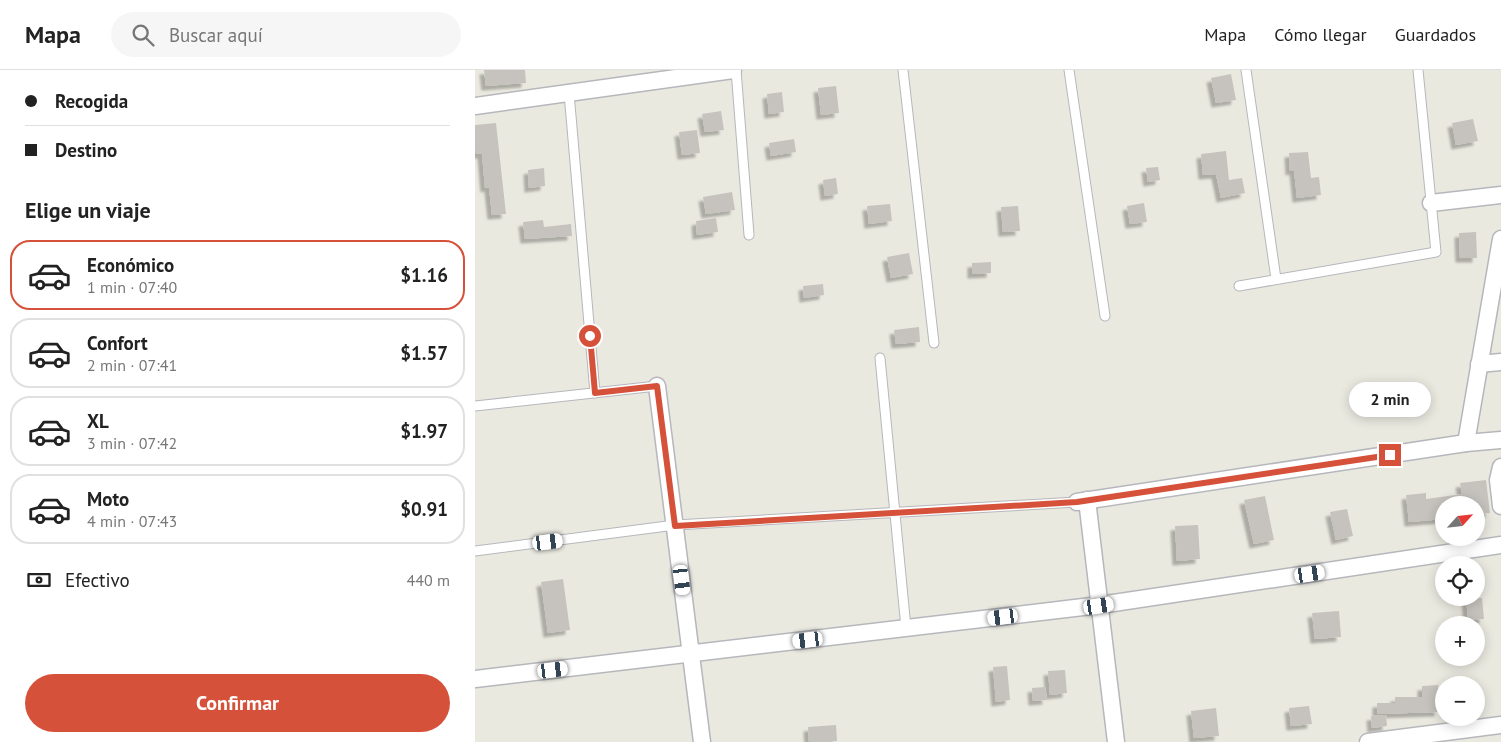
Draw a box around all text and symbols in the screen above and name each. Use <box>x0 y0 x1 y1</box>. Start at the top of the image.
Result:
search box <box>111 12 461 57</box>
text: Mapa <box>25 19 81 50</box>
icon: search <box>129 21 157 49</box>
text: Buscar aquí <box>169 23 263 47</box>
text: Mapa <box>1204 23 1246 46</box>
text: Cómo llegar <box>1274 23 1367 46</box>
text: Guardados <box>1395 23 1476 46</box>
text: Recogida <box>55 89 128 113</box>
text: Destino <box>55 138 117 162</box>
text: Elige un viaje <box>25 196 151 224</box>
icon: car <box>27 253 72 298</box>
text: Económico <box>87 253 174 277</box>
text: $1.16 <box>400 263 448 287</box>
text: 1 min · 07:40 <box>87 277 177 297</box>
route start <box>579 325 601 347</box>
icon: car <box>27 331 72 376</box>
text: Confort <box>87 331 148 355</box>
text: $1.57 <box>400 341 448 365</box>
text: 2 min · 07:41 <box>87 355 177 375</box>
callout: 2 min <box>1349 382 1431 418</box>
text: 2 min <box>1370 389 1410 409</box>
icon: car <box>27 409 72 454</box>
text: XL <box>87 409 109 433</box>
text: $1.97 <box>400 419 448 443</box>
text: 3 min · 07:42 <box>87 433 177 453</box>
route end <box>1379 444 1401 466</box>
icon: car <box>27 487 72 532</box>
text: Moto <box>87 487 129 511</box>
north arrow <box>1435 496 1485 546</box>
map controls <box>1435 496 1485 726</box>
text: $0.91 <box>400 497 448 521</box>
text: 4 min · 07:43 <box>87 511 177 531</box>
car <box>532 533 563 551</box>
button: locate <box>1435 556 1485 606</box>
car <box>672 564 691 596</box>
car <box>1294 564 1325 584</box>
icon: cash <box>25 566 53 594</box>
text: Efectivo <box>65 568 130 592</box>
text: 440 m <box>407 570 450 590</box>
car <box>1083 596 1114 616</box>
car <box>987 608 1018 626</box>
button: + <box>1435 616 1485 666</box>
car <box>792 631 823 649</box>
car <box>537 661 568 679</box>
button: Confirmar <box>25 674 450 732</box>
button: − <box>1435 676 1485 726</box>

